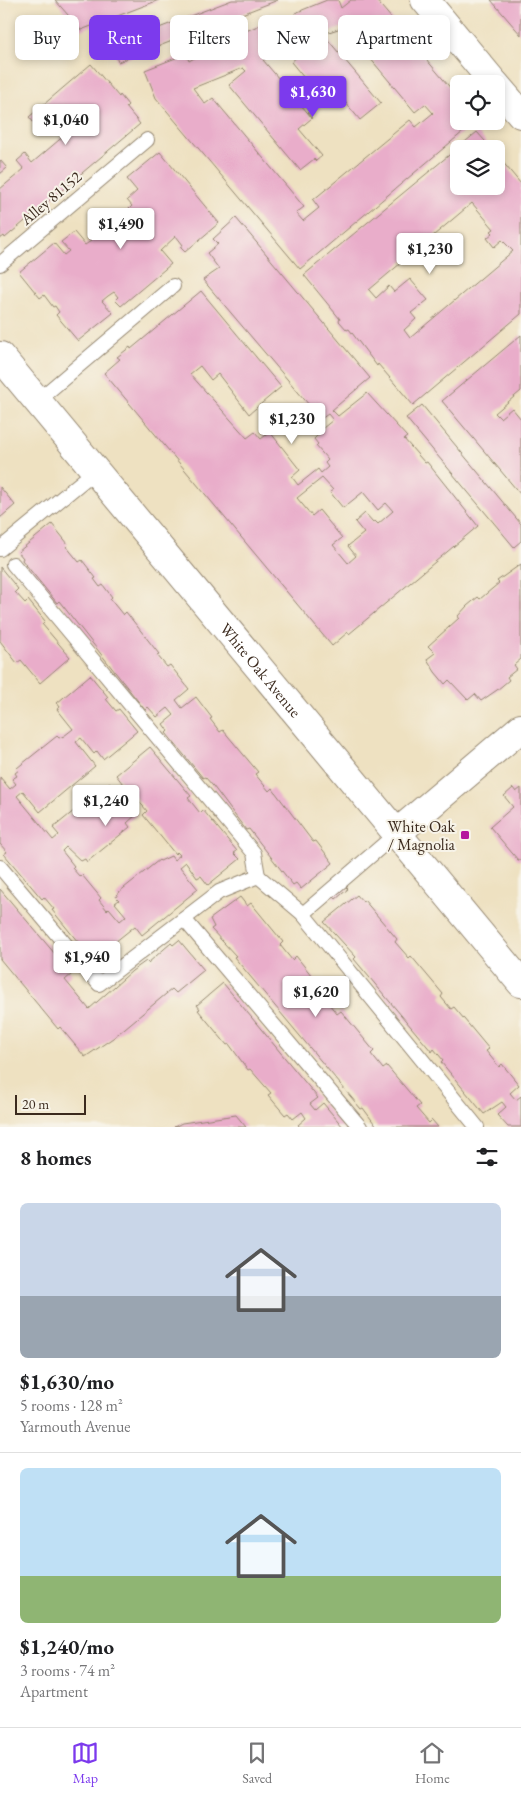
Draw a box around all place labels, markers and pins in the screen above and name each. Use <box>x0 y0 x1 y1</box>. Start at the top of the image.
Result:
pin: $1,630 <box>272 76 354 118</box>
pin: $1,040 <box>25 104 107 146</box>
pin: $1,490 <box>80 208 162 250</box>
pin: $1,230 <box>389 232 471 275</box>
pin: $1,230 <box>251 402 333 445</box>
pin: $1,240 <box>65 784 147 827</box>
place label: White Oak / Magnolia <box>388 816 456 855</box>
marker: White Oak / Magnolia <box>459 829 471 841</box>
pin: $1,940 <box>46 940 128 983</box>
pin: $1,620 <box>275 976 357 1018</box>

